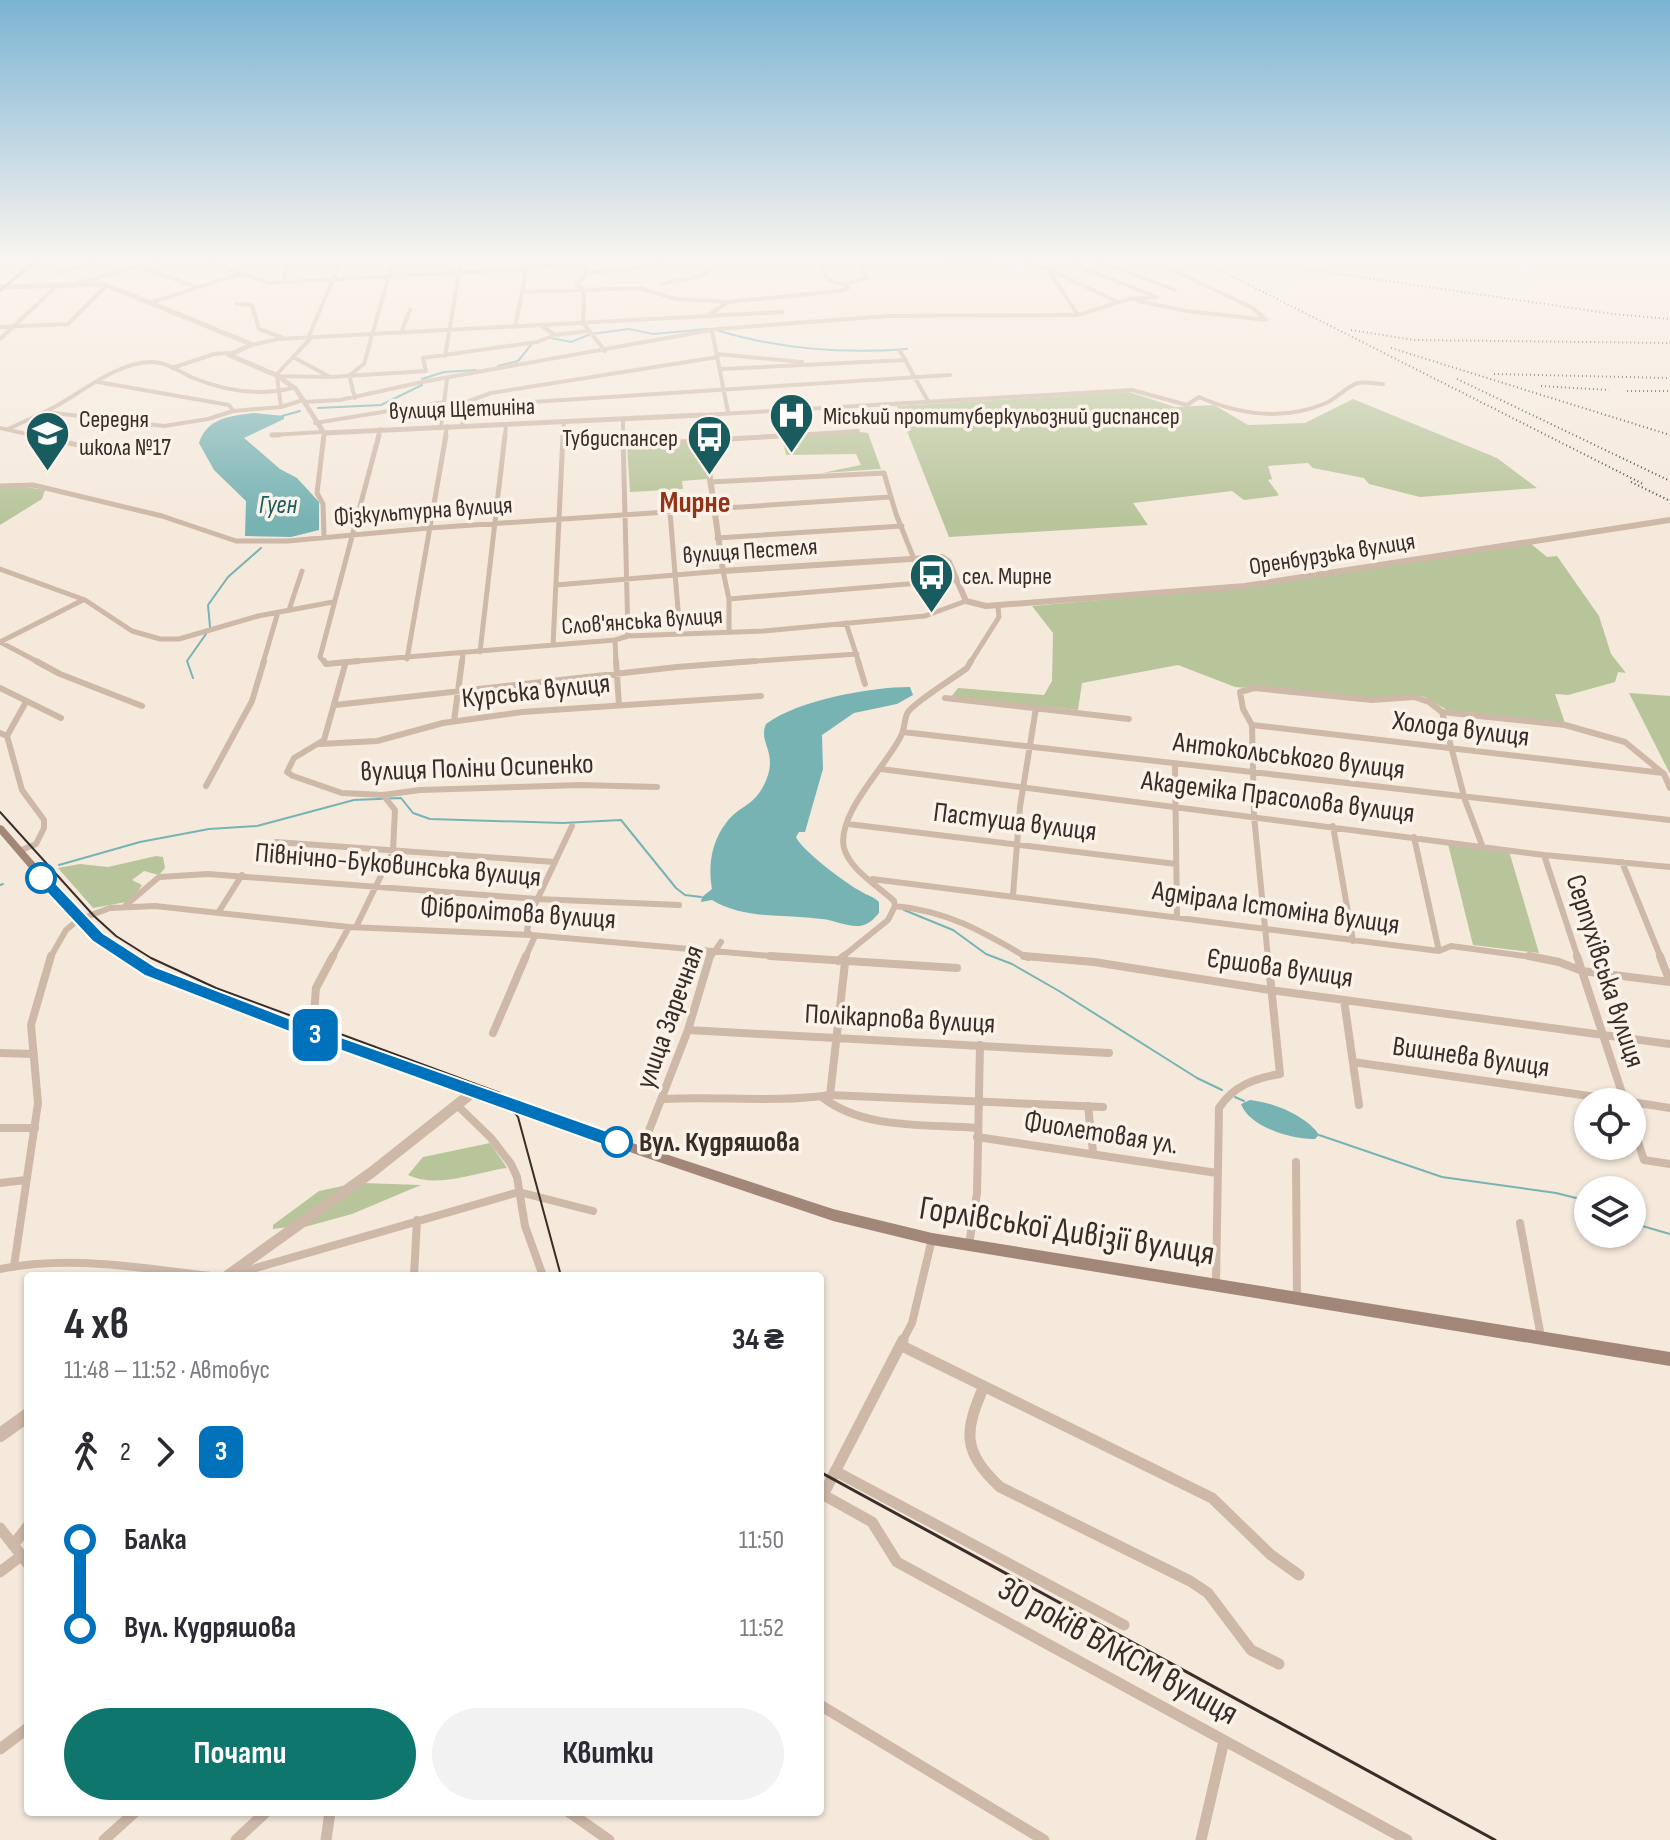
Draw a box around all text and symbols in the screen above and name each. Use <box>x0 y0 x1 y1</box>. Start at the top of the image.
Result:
street label: вулиця Щетиніна <box>388 392 536 426</box>
hospital icon: Міський протитуберкульозний диспансер <box>768 392 816 455</box>
place label: Міський протитуберкульозний диспансер <box>823 402 1180 431</box>
place label: Середня школа №17 <box>79 405 171 462</box>
school or university icon: Середня школа №17 <box>24 409 72 472</box>
bus stop icon: Тубдиспансер <box>685 414 733 477</box>
place label: Тубдиспансер <box>562 424 678 453</box>
district label: Мирне <box>660 485 730 521</box>
water label: Гуен <box>259 490 297 521</box>
street label: Фізкультурна вулиця <box>333 490 513 532</box>
street label: Оренбурзька вулиця <box>1247 527 1417 581</box>
street label: вулиця Пестеля <box>682 532 818 570</box>
bus stop icon: сел. Мирне <box>907 552 955 615</box>
place label: сел. Мирне <box>962 562 1052 591</box>
street label: Слов'янська вулиця <box>560 601 724 641</box>
street label: Курська вулиця <box>460 667 612 715</box>
street label: Холода вулиця <box>1390 704 1531 754</box>
street label: Антокольського вулиця <box>1170 725 1407 787</box>
street label: вулиця Поліни Осипенко <box>360 747 594 789</box>
street label: Академіка Прасолова вулиця <box>1138 764 1417 830</box>
street label: Пастуша вулиця <box>931 796 1099 848</box>
street label: Північно-Буковинська вулиця <box>254 836 542 894</box>
unlabelled marker <box>26 863 56 893</box>
street label: Серпухівська вулиця <box>1558 870 1652 1072</box>
street label: Адмірала Істоміна вулиця <box>1149 874 1402 942</box>
street label: Фібролітова вулиця <box>419 890 617 936</box>
street label: улица Заречная <box>629 941 711 1093</box>
street label: Єршова вулиця <box>1205 941 1355 995</box>
street label: Полікарпова вулиця <box>804 998 996 1040</box>
line badge: 3 <box>289 1009 341 1061</box>
text: 3 <box>309 1018 321 1051</box>
street label: Вишнева вулиця <box>1390 1030 1552 1084</box>
map controls <box>1574 1088 1646 1248</box>
button: locate <box>1574 1088 1646 1160</box>
street label: Фиолетовая ул. <box>1022 1105 1180 1161</box>
place label: Вул. Кудряшова <box>639 1126 800 1159</box>
marker: Вул. Кудряшова <box>602 1127 632 1157</box>
button: layers <box>1574 1176 1646 1248</box>
street label: Горлівської Дивізії вулиця <box>917 1187 1217 1275</box>
text: 4 хв <box>64 1298 129 1351</box>
text: 34 ₴ <box>732 1322 784 1358</box>
text: 11:48 – 11:52 · Автобус <box>64 1355 270 1386</box>
icon: walk <box>64 1430 108 1474</box>
icon: forward <box>143 1430 187 1474</box>
text: 3 <box>215 1435 227 1468</box>
text: 2 <box>120 1437 131 1468</box>
text: Балка <box>124 1522 187 1558</box>
text: 11:50 <box>739 1525 784 1556</box>
street label: 30 років ВЛКСМ вулиця <box>991 1568 1245 1734</box>
text: Вул. Кудряшова <box>124 1610 296 1646</box>
text: 11:52 <box>740 1613 784 1644</box>
button: Почати <box>64 1708 416 1800</box>
button: Квитки <box>432 1708 784 1800</box>

